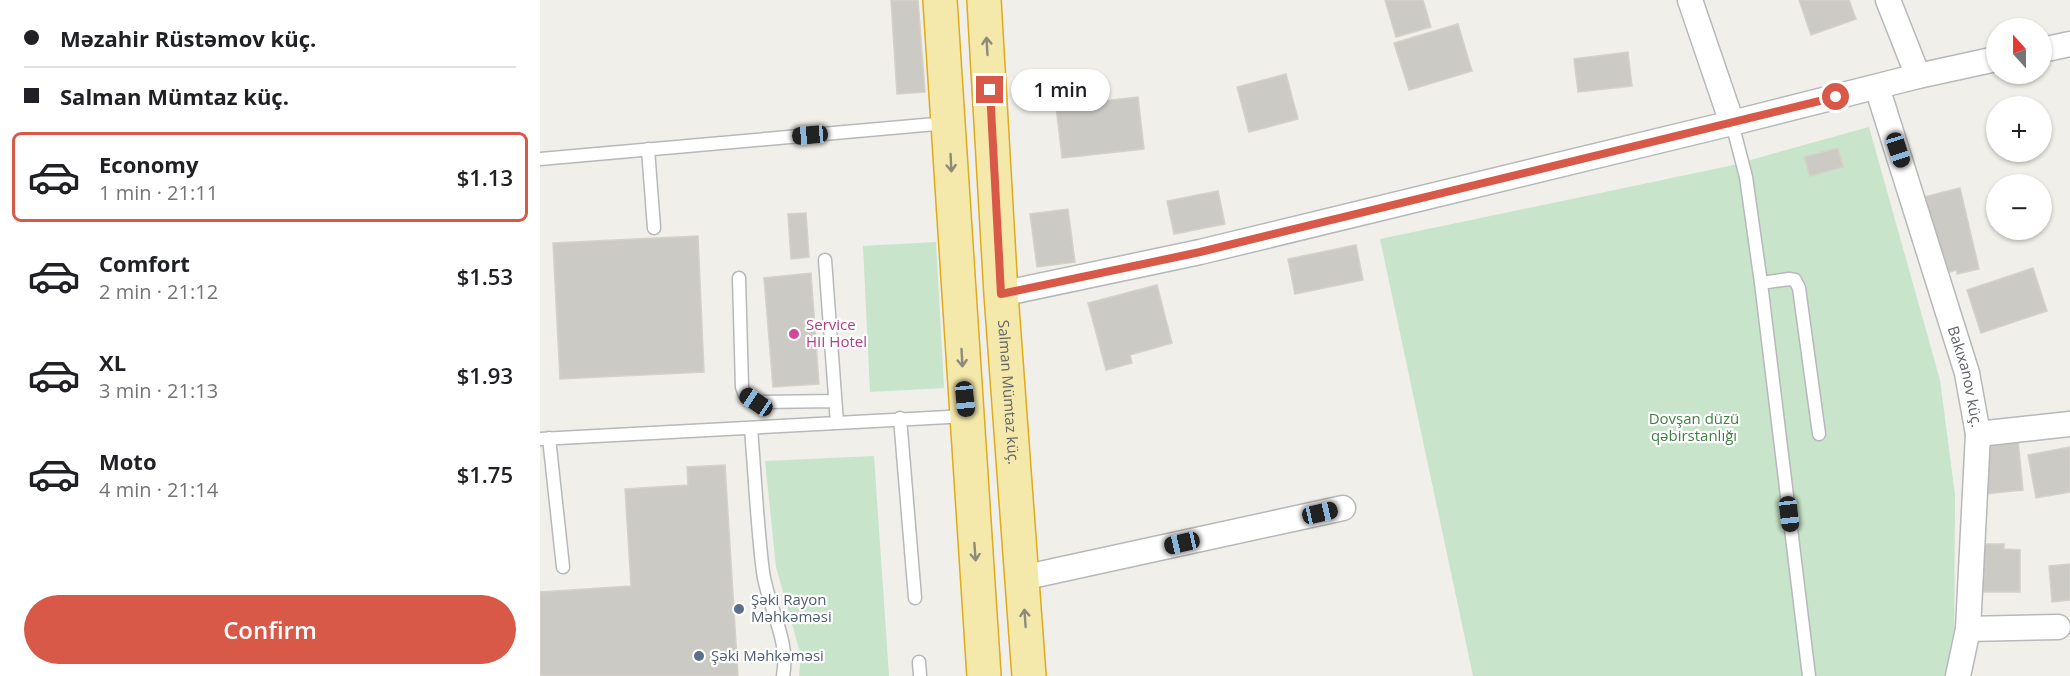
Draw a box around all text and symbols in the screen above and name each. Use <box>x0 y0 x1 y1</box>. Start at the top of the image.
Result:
north arrow <box>1986 18 2052 84</box>
map controls <box>1986 18 2052 240</box>
text: Məzahir Rüstəmov küç. <box>60 23 316 53</box>
one-way arrow <box>981 36 992 56</box>
callout: 1 min <box>1011 69 1110 111</box>
route end <box>976 76 1003 103</box>
text: 1 min <box>1034 76 1088 103</box>
text: Salman Mümtaz küç. <box>60 81 289 111</box>
route start <box>1822 83 1849 110</box>
button: + <box>1986 96 2052 162</box>
car <box>791 124 829 146</box>
car <box>1884 130 1912 170</box>
text: Economy <box>99 149 198 179</box>
icon: car <box>27 150 81 204</box>
one-way arrow <box>945 153 956 173</box>
text: $1.13 <box>457 162 513 192</box>
button: − <box>1986 174 2052 240</box>
text: 1 min · 21:11 <box>99 179 218 206</box>
text: Comfort <box>99 248 190 278</box>
icon: car <box>27 249 81 303</box>
text: $1.53 <box>457 261 513 291</box>
text: 2 min · 21:12 <box>99 278 218 305</box>
place label: Service HII Hotel <box>806 314 867 351</box>
street label: Salman Mümtaz küç. <box>994 319 1024 465</box>
street label: Bakıxanov küç. <box>1944 323 1988 429</box>
marker: Service HII Hotel <box>787 327 801 341</box>
text: XL <box>99 347 126 377</box>
one-way arrow <box>957 347 968 367</box>
icon: car <box>27 348 81 402</box>
text: $1.93 <box>457 360 513 390</box>
text: 3 min · 21:13 <box>99 377 218 404</box>
car <box>954 380 976 418</box>
car <box>736 384 776 420</box>
park label: Dovşan düzü qəbirstanlığı <box>1649 408 1739 445</box>
text: Moto <box>99 446 157 476</box>
icon: car <box>27 447 81 501</box>
text: $1.75 <box>457 459 513 489</box>
text: 4 min · 21:14 <box>99 476 218 503</box>
car <box>1778 495 1800 533</box>
car <box>1300 500 1340 526</box>
car <box>1162 530 1202 556</box>
one-way arrow <box>970 542 981 562</box>
place label: Şəki Rayon Məhkəməsi <box>751 589 832 626</box>
button: Confirm <box>24 595 516 664</box>
marker: Şəki Rayon Məhkəməsi <box>732 602 746 616</box>
one-way arrow <box>1019 608 1030 628</box>
place label: Şəki Məhkəməsi <box>711 645 824 665</box>
marker: Şəki Məhkəməsi <box>692 649 706 663</box>

